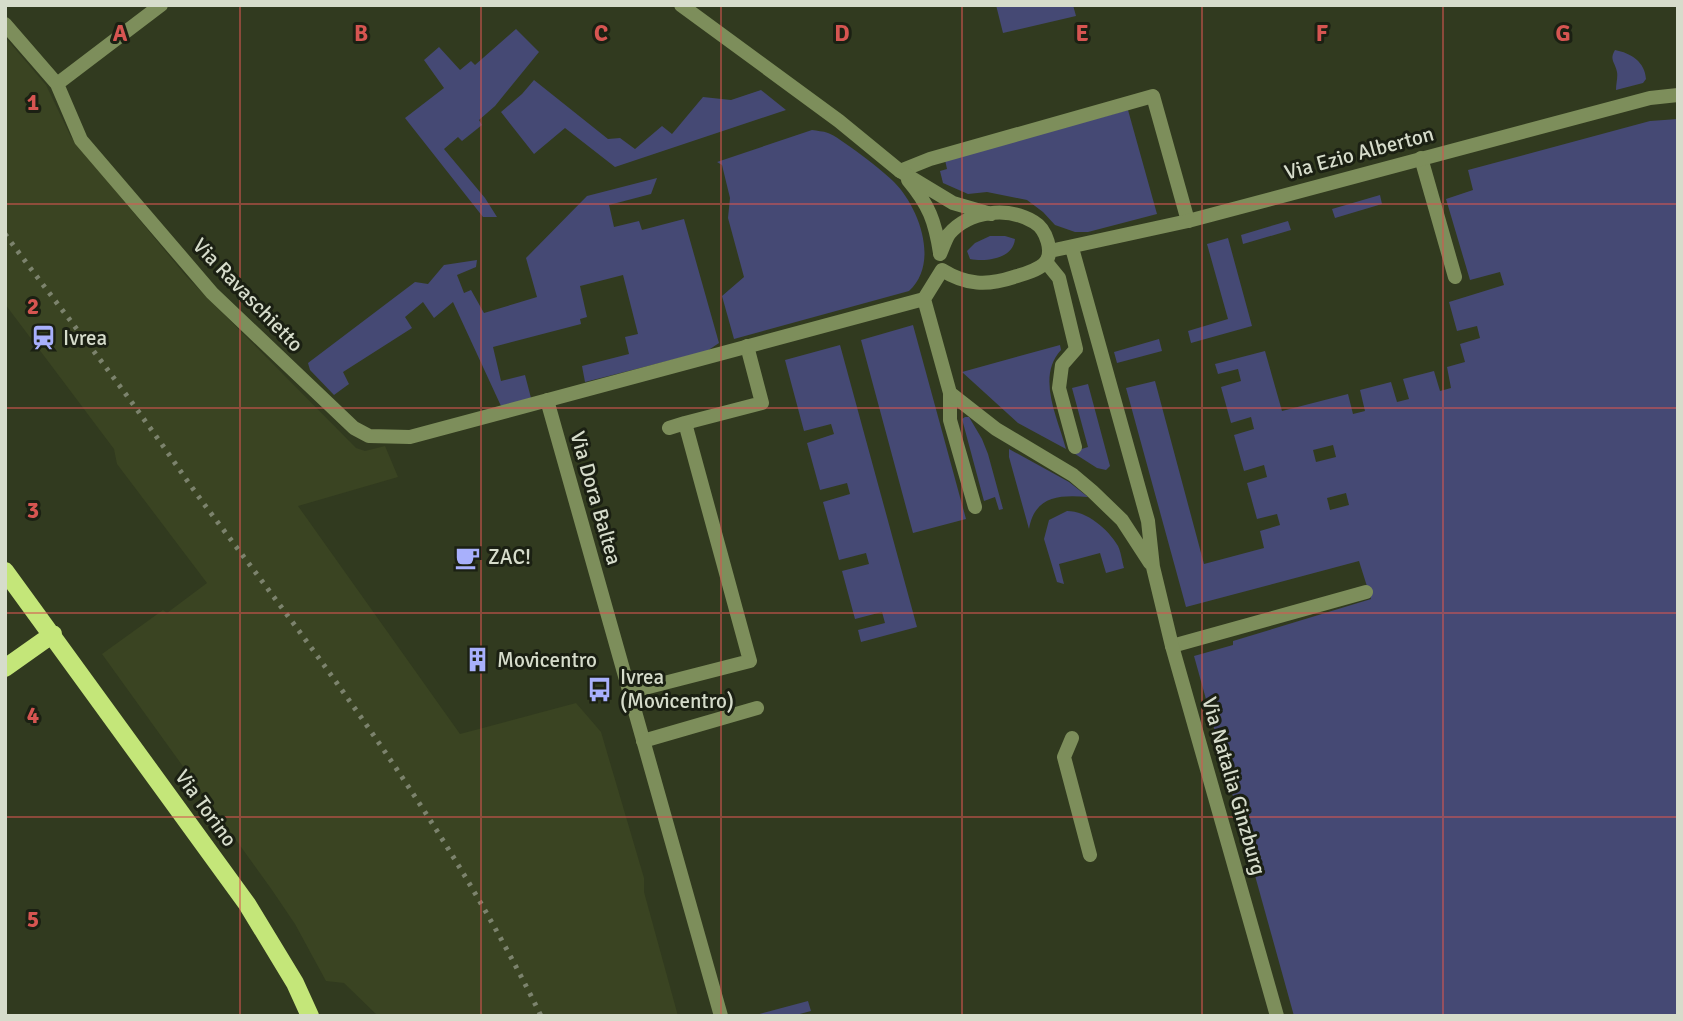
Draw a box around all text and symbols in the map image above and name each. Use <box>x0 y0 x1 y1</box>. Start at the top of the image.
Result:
text: A <box>113 19 128 48</box>
text: B <box>354 19 368 48</box>
text: C <box>594 19 608 48</box>
text: D <box>834 19 850 48</box>
text: E <box>1075 19 1089 48</box>
text: F <box>1316 19 1328 48</box>
text: G <box>1555 19 1571 48</box>
text: 1 <box>27 88 39 117</box>
street label: Via Ezio Alberton <box>1281 121 1437 185</box>
street label: Via Ravaschietto <box>187 233 309 357</box>
text: 2 <box>27 292 39 321</box>
station icon: Ivrea <box>29 324 57 352</box>
place label: Ivrea <box>63 325 107 351</box>
street label: Via Dora Baltea <box>564 428 628 568</box>
text: 3 <box>27 496 39 525</box>
cafe icon: ZAC! <box>454 543 482 571</box>
place label: ZAC! <box>488 544 531 570</box>
building icon: Movicentro <box>463 646 491 674</box>
place label: Movicentro <box>497 647 597 673</box>
place label: Ivrea (Movicentro) <box>620 664 734 714</box>
bus stop icon: Ivrea (Movicentro) <box>586 675 614 703</box>
street label: Via Natalia Ginzburg <box>1196 694 1272 878</box>
text: 4 <box>27 701 39 730</box>
street label: Via Torino <box>169 764 243 852</box>
text: 5 <box>27 905 39 934</box>

